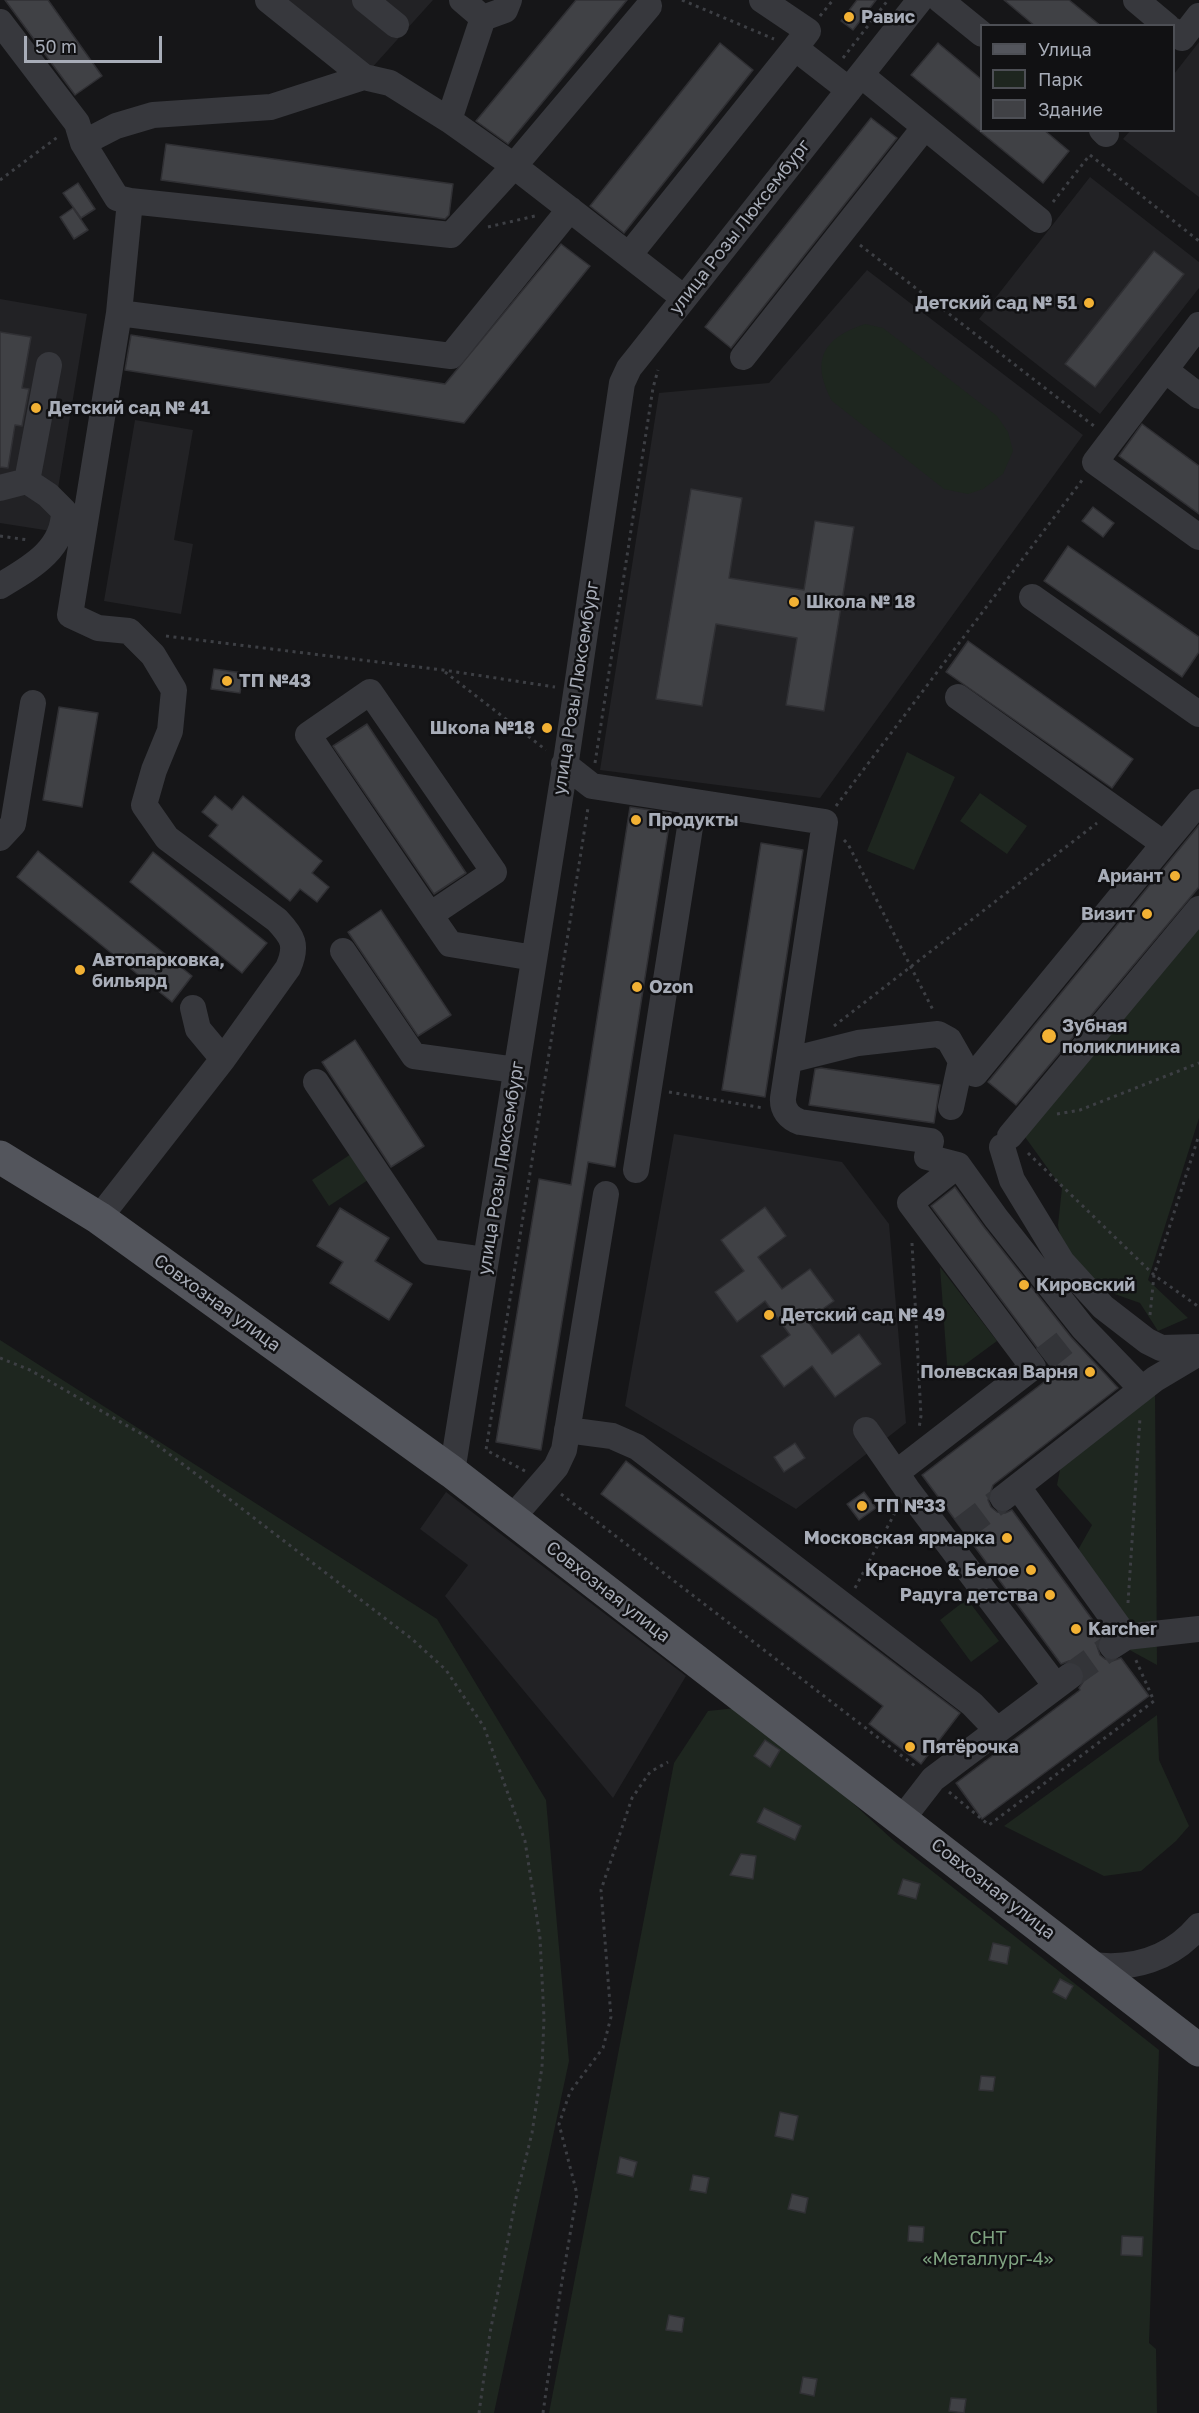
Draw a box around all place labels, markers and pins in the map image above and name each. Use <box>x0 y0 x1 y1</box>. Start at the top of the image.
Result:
place label: Равис <box>861 6 915 28</box>
marker: Равис <box>842 10 856 24</box>
place label: Детский сад № 51 <box>915 292 1077 314</box>
marker: Детский сад № 51 <box>1082 296 1096 310</box>
place label: Детский сад № 41 <box>48 397 210 419</box>
marker: Детский сад № 41 <box>29 401 43 415</box>
place label: Школа № 18 <box>806 591 916 613</box>
marker: Школа № 18 <box>787 595 801 609</box>
place label: ТП №43 <box>239 670 311 692</box>
marker: ТП №43 <box>220 674 234 688</box>
place label: Школа №18 <box>430 717 535 739</box>
marker: Школа №18 <box>540 721 554 735</box>
place label: Продукты <box>648 809 739 831</box>
marker: Продукты <box>629 813 643 827</box>
place label: Ариант <box>1097 865 1163 887</box>
marker: Ариант <box>1168 869 1182 883</box>
place label: Визит <box>1081 903 1135 925</box>
marker: Визит <box>1140 907 1154 921</box>
place label: Автопарковка, бильярд <box>92 949 225 992</box>
marker: Автопарковка, бильярд <box>73 963 87 977</box>
place label: Ozon <box>649 976 693 998</box>
marker: Ozon <box>630 980 644 994</box>
place label: Зубная поликлиника <box>1062 1015 1180 1058</box>
marker: Зубная поликлиника <box>1040 1027 1058 1045</box>
place label: Кировский <box>1036 1274 1135 1296</box>
marker: Кировский <box>1017 1278 1031 1292</box>
place label: Детский сад № 49 <box>781 1304 945 1326</box>
marker: Детский сад № 49 <box>762 1308 776 1322</box>
place label: Полевская Варня <box>920 1361 1078 1383</box>
marker: Полевская Варня <box>1083 1365 1097 1379</box>
place label: ТП №33 <box>874 1495 946 1517</box>
marker: ТП №33 <box>855 1499 869 1513</box>
place label: Московская ярмарка <box>804 1527 995 1549</box>
marker: Московская ярмарка <box>1000 1531 1014 1545</box>
place label: Красное & Белое <box>865 1559 1019 1581</box>
marker: Красное & Белое <box>1024 1563 1038 1577</box>
place label: Радуга детства <box>900 1584 1038 1606</box>
marker: Радуга детства <box>1043 1588 1057 1602</box>
place label: Karcher <box>1088 1618 1157 1640</box>
marker: Karcher <box>1069 1622 1083 1636</box>
place label: Пятёрочка <box>922 1736 1019 1758</box>
marker: Пятёрочка <box>903 1740 917 1754</box>

